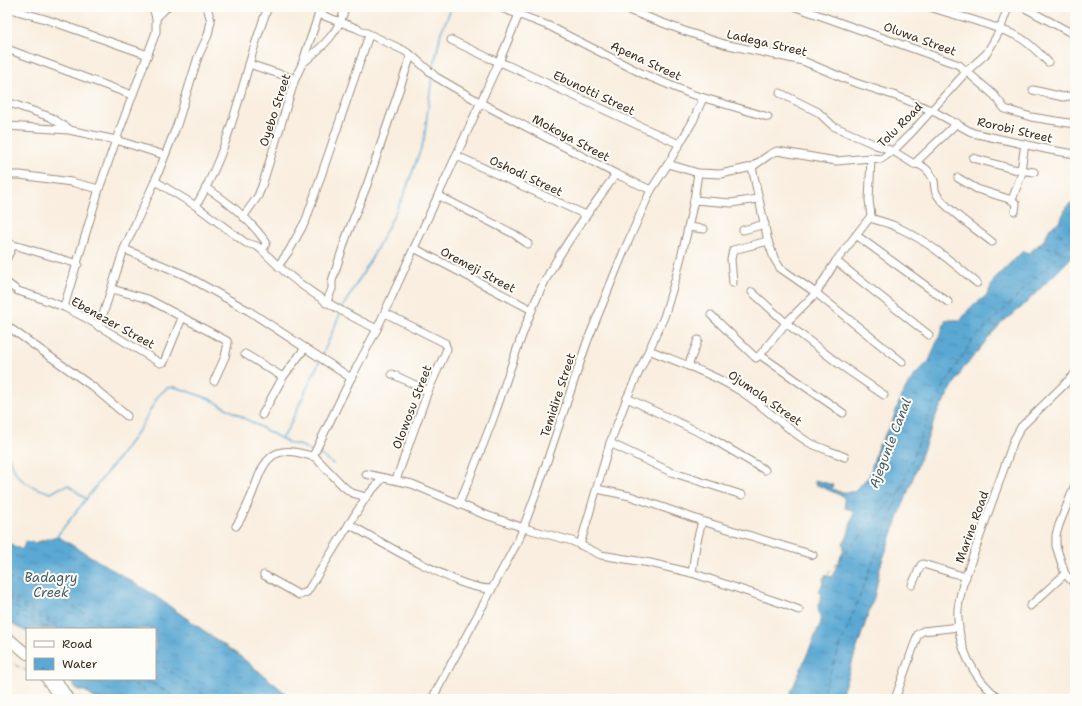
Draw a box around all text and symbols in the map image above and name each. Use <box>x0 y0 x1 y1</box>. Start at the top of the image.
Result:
street label: Oluwa Street <box>881 18 959 60</box>
street label: Ladega Street <box>725 26 809 60</box>
street label: Apena Street <box>608 38 684 84</box>
street label: Ebunotti Street <box>550 67 638 119</box>
street label: Oyebo Street <box>256 71 294 149</box>
street label: Tolu Road <box>874 99 926 151</box>
street label: Mokoya Street <box>529 111 613 165</box>
street label: Rorobi Street <box>976 114 1054 146</box>
street label: Oshodi Street <box>487 152 565 200</box>
street label: Oremeji Street <box>438 243 518 297</box>
street label: Ebenezer Street <box>68 293 158 353</box>
street label: Temidire Street <box>537 351 579 439</box>
street label: Olowosu Street <box>389 363 435 451</box>
street label: Ojumola Street <box>725 367 805 429</box>
water label: Ajegunle Canal <box>865 396 915 490</box>
street label: Marine Road <box>952 488 993 565</box>
water label: Badagry Creek <box>24 569 78 601</box>
legend <box>26 628 156 680</box>
text: Road <box>62 636 93 652</box>
text: Water <box>62 656 98 672</box>

